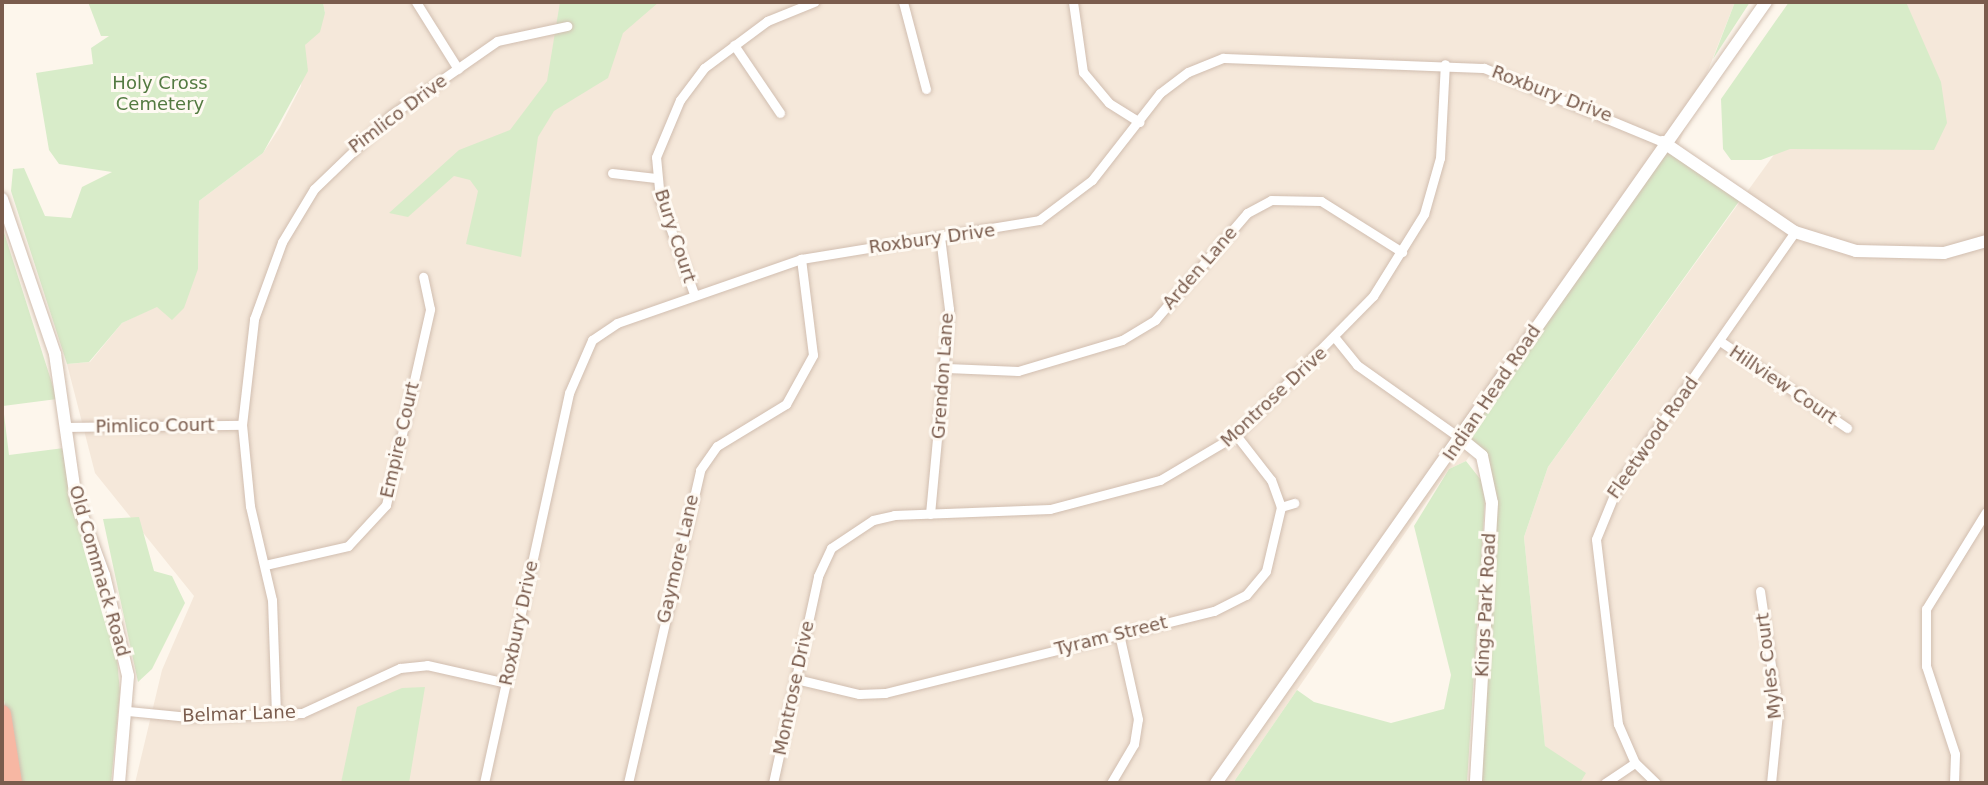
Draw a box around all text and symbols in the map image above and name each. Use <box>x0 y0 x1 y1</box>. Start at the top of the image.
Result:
street label: Roxbury Drive <box>1489 61 1615 127</box>
street label: Pimlico Drive <box>345 70 451 158</box>
park label: Holy Cross Cemetery <box>112 73 208 116</box>
street label: Bury Court <box>650 187 700 285</box>
street label: Roxbury Drive <box>867 219 997 259</box>
street label: Arden Lane <box>1158 222 1242 314</box>
street label: Grendon Lane <box>928 312 958 440</box>
street label: Indian Head Road <box>1439 321 1545 465</box>
street label: Hillview Court <box>1725 341 1841 429</box>
street label: Montrose Drive <box>1216 342 1332 452</box>
street label: Fleetwood Road <box>1603 373 1703 503</box>
street label: Empire Court <box>376 380 424 500</box>
street label: Pimlico Court <box>95 414 215 438</box>
street label: Old Commack Road <box>64 483 134 659</box>
street label: Gaymore Lane <box>653 492 703 626</box>
street label: Kings Park Road <box>1471 532 1501 678</box>
street label: Roxbury Drive <box>495 558 543 688</box>
street label: Tyram Street <box>1052 612 1170 660</box>
street label: Myles Court <box>1752 612 1786 720</box>
street label: Montrose Drive <box>769 619 819 757</box>
street label: Belmar Lane <box>182 701 296 727</box>

